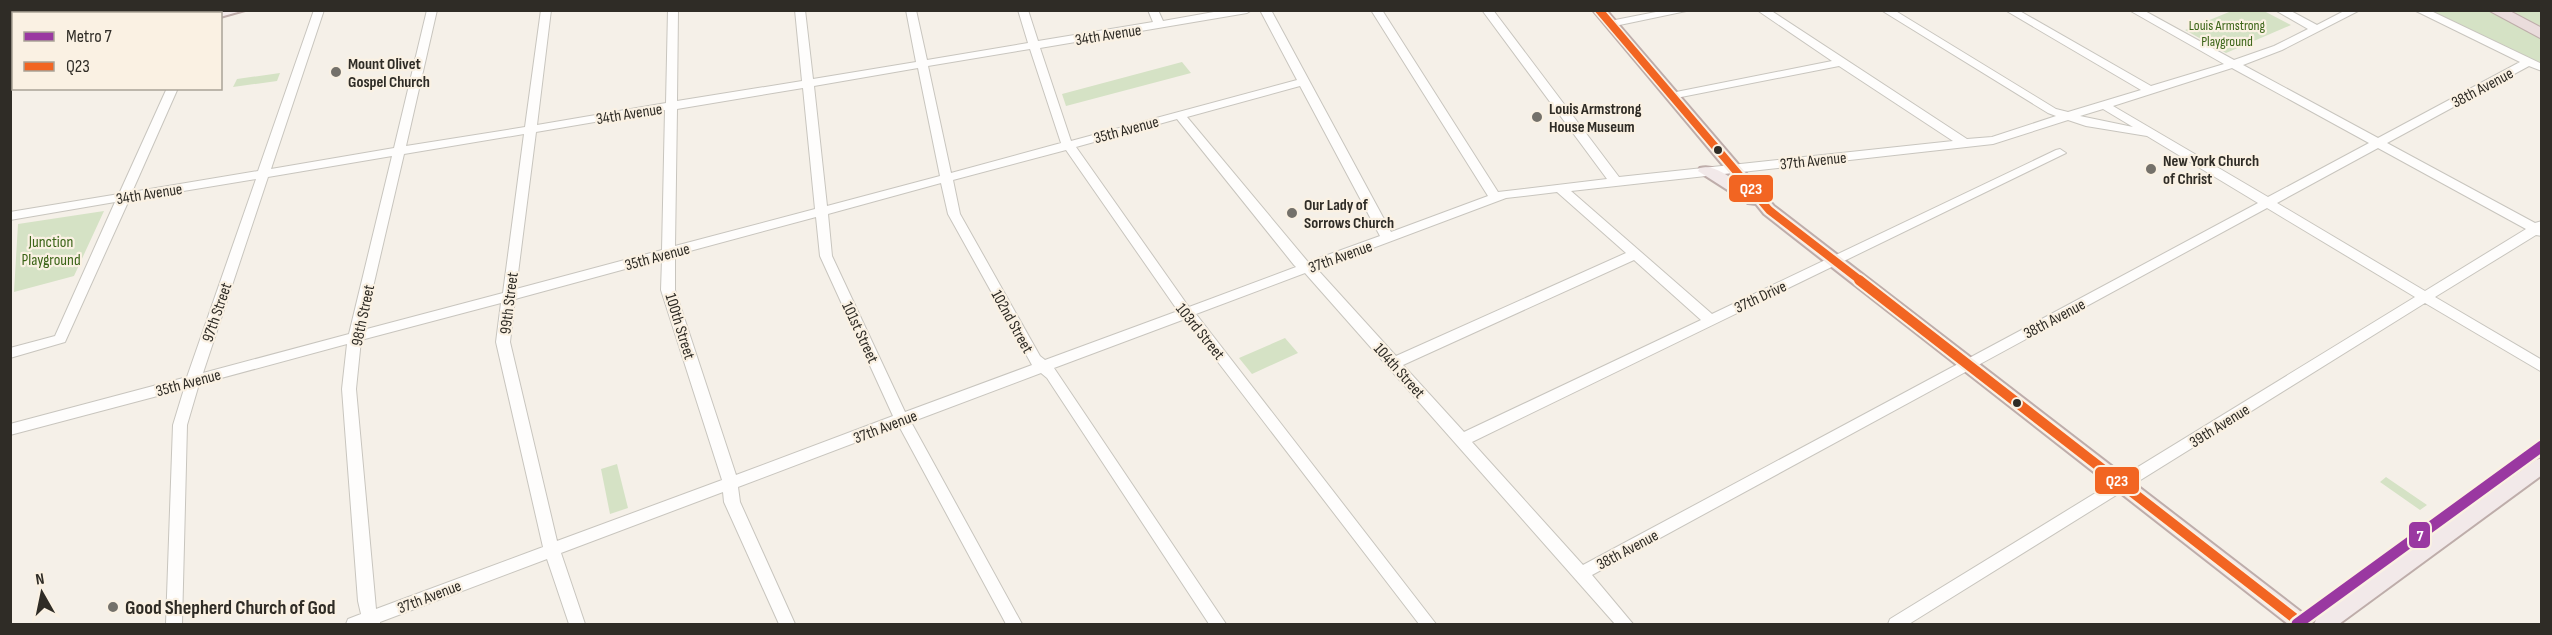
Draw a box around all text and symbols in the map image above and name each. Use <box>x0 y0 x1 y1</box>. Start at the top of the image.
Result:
legend <box>12 12 222 90</box>
park label: Louis Armstrong Playground <box>2189 17 2266 50</box>
street label: 34th Avenue <box>1074 21 1143 50</box>
text: Metro 7 <box>66 26 113 47</box>
place label: Mount Olivet Gospel Church <box>348 55 430 92</box>
text: Q23 <box>66 56 90 77</box>
street label: 38th Avenue <box>2449 64 2517 112</box>
marker: Mount Olivet Gospel Church <box>329 65 343 79</box>
street label: 34th Avenue <box>595 100 664 129</box>
place label: Louis Armstrong House Museum <box>1549 100 1642 137</box>
marker: Louis Armstrong House Museum <box>1530 110 1544 124</box>
street label: 35th Avenue <box>1092 113 1161 148</box>
unlabelled marker <box>1712 144 1724 156</box>
street label: 37th Avenue <box>1779 149 1847 174</box>
place label: New York Church of Christ <box>2163 152 2259 189</box>
marker: New York Church of Christ <box>2144 162 2158 176</box>
line badge: Q23 <box>1728 174 1774 203</box>
street label: 34th Avenue <box>115 180 184 209</box>
text: Q23 <box>1740 180 1762 199</box>
place label: Our Lady of Sorrows Church <box>1304 196 1394 233</box>
marker: Our Lady of Sorrows Church <box>1285 206 1299 220</box>
park label: Junction Playground <box>21 233 81 270</box>
street label: 37th Avenue <box>1306 237 1375 278</box>
street label: 35th Avenue <box>623 240 692 275</box>
street label: 99th Street <box>496 271 523 335</box>
street label: 37th Drive <box>1731 277 1790 318</box>
street label: 97th Street <box>198 280 236 345</box>
street label: 98th Street <box>348 283 379 348</box>
street label: 102nd Street <box>987 287 1037 357</box>
street label: 100th Street <box>661 291 699 362</box>
street label: 38th Avenue <box>2021 295 2089 343</box>
street label: 101st Street <box>837 299 882 366</box>
street label: 103rd Street <box>1171 300 1228 364</box>
street label: 104th Street <box>1369 340 1429 403</box>
street label: 35th Avenue <box>154 366 223 401</box>
unlabelled marker <box>2011 397 2023 409</box>
street label: 39th Avenue <box>2186 400 2253 452</box>
street label: 37th Avenue <box>851 407 920 448</box>
line badge: Q23 <box>2094 466 2140 495</box>
text: Q23 <box>2106 472 2128 491</box>
line badge: 7 <box>2408 521 2431 549</box>
street label: 38th Avenue <box>1594 526 1662 574</box>
text: 7 <box>2417 527 2424 546</box>
north arrow <box>12 563 72 623</box>
text: N <box>34 570 46 590</box>
street label: 37th Avenue <box>395 577 464 618</box>
place label: Good Shepherd Church of God <box>125 596 335 620</box>
marker: Good Shepherd Church of God <box>106 600 120 614</box>

